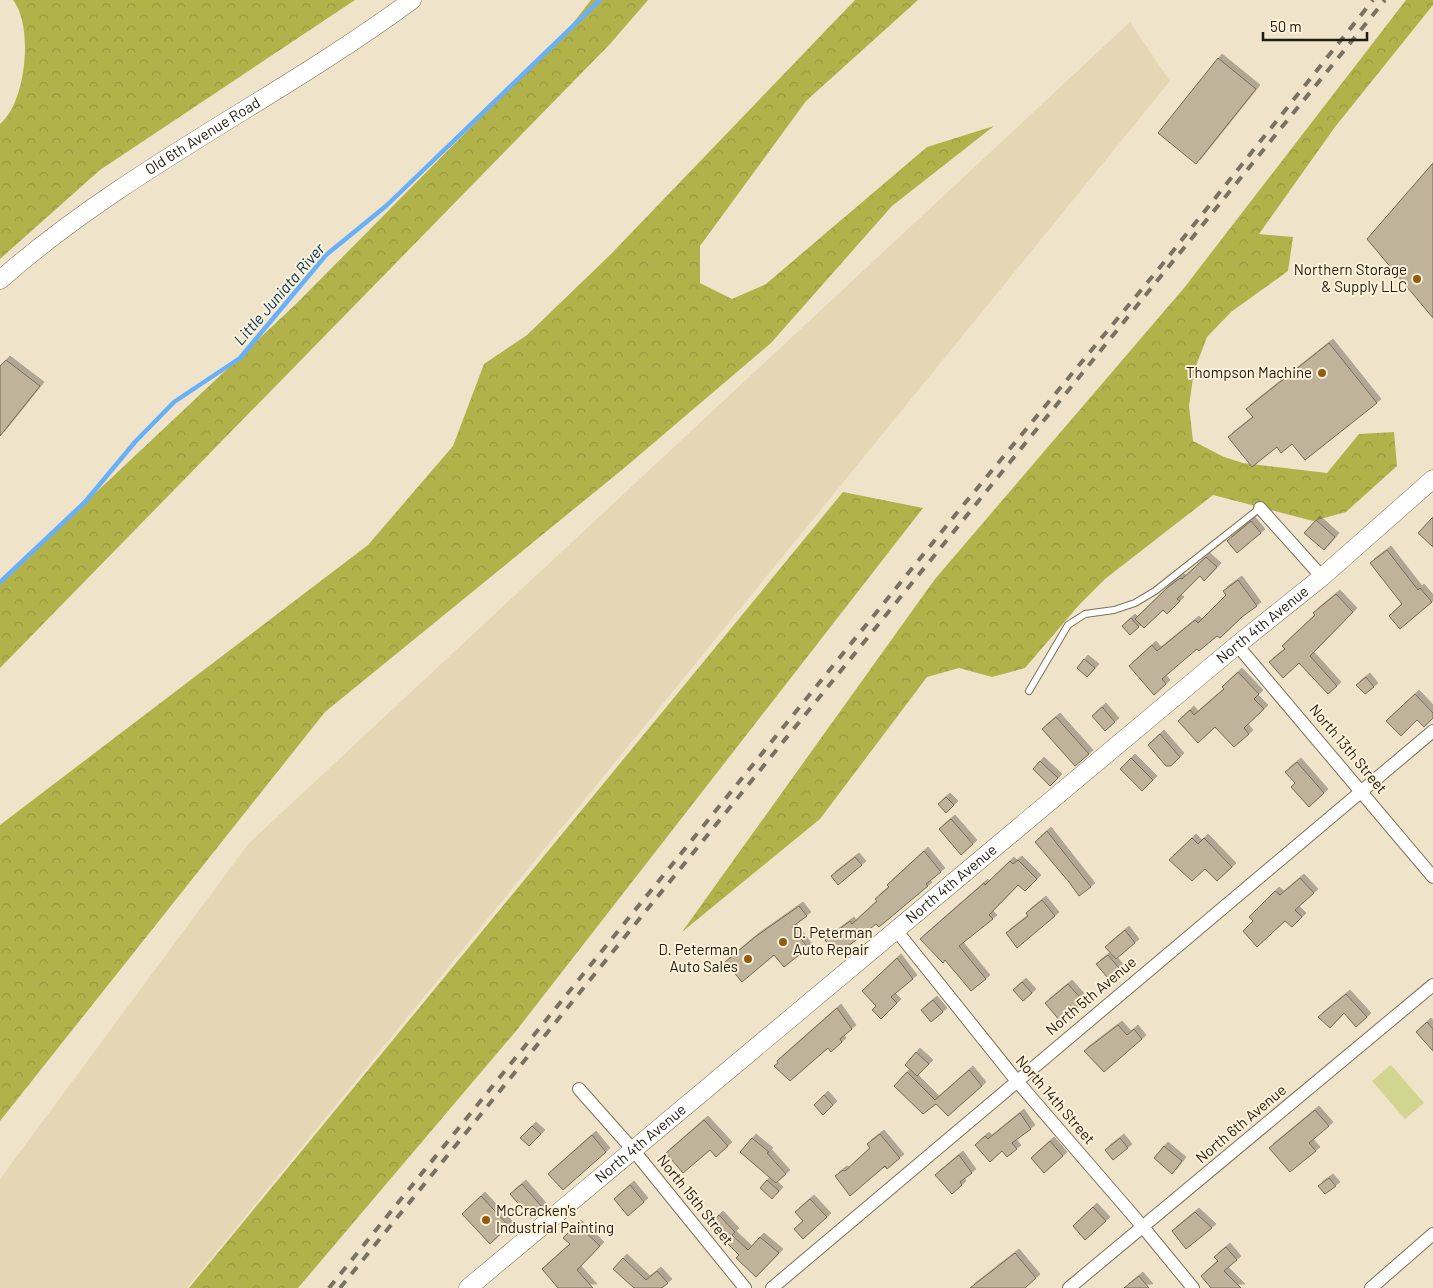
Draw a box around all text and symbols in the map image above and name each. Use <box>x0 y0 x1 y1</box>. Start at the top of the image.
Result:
scale bar <box>1263 10 1367 42</box>
text: 50 m <box>1270 17 1302 35</box>
street label: Old 6th Avenue Road <box>141 93 263 178</box>
water label: Little Juniata River <box>229 238 329 348</box>
place label: Northern Storage & Supply LLC <box>1294 260 1407 295</box>
marker: Northern Storage & Supply LLC <box>1411 273 1423 285</box>
place label: Thompson Machine <box>1186 363 1312 381</box>
marker: Thompson Machine <box>1316 367 1328 379</box>
street label: North 4th Avenue <box>1212 581 1312 667</box>
street label: North 13th Street <box>1306 700 1391 797</box>
street label: North 4th Avenue <box>902 840 1000 926</box>
place label: D. Peterman Auto Repair <box>793 923 873 958</box>
marker: D. Peterman Auto Repair <box>777 936 789 948</box>
place label: D. Peterman Auto Sales <box>658 940 738 975</box>
street label: North 5th Avenue <box>1041 952 1139 1038</box>
marker: D. Peterman Auto Sales <box>742 953 754 965</box>
street label: North 14th Street <box>1012 1051 1099 1147</box>
street label: North 6th Avenue <box>1191 1080 1289 1166</box>
street label: North 4th Avenue <box>591 1100 689 1186</box>
street label: North 15th Street <box>654 1151 738 1248</box>
place label: McCracken's Industrial Painting <box>496 1201 614 1236</box>
marker: McCracken's Industrial Painting <box>480 1214 492 1226</box>

